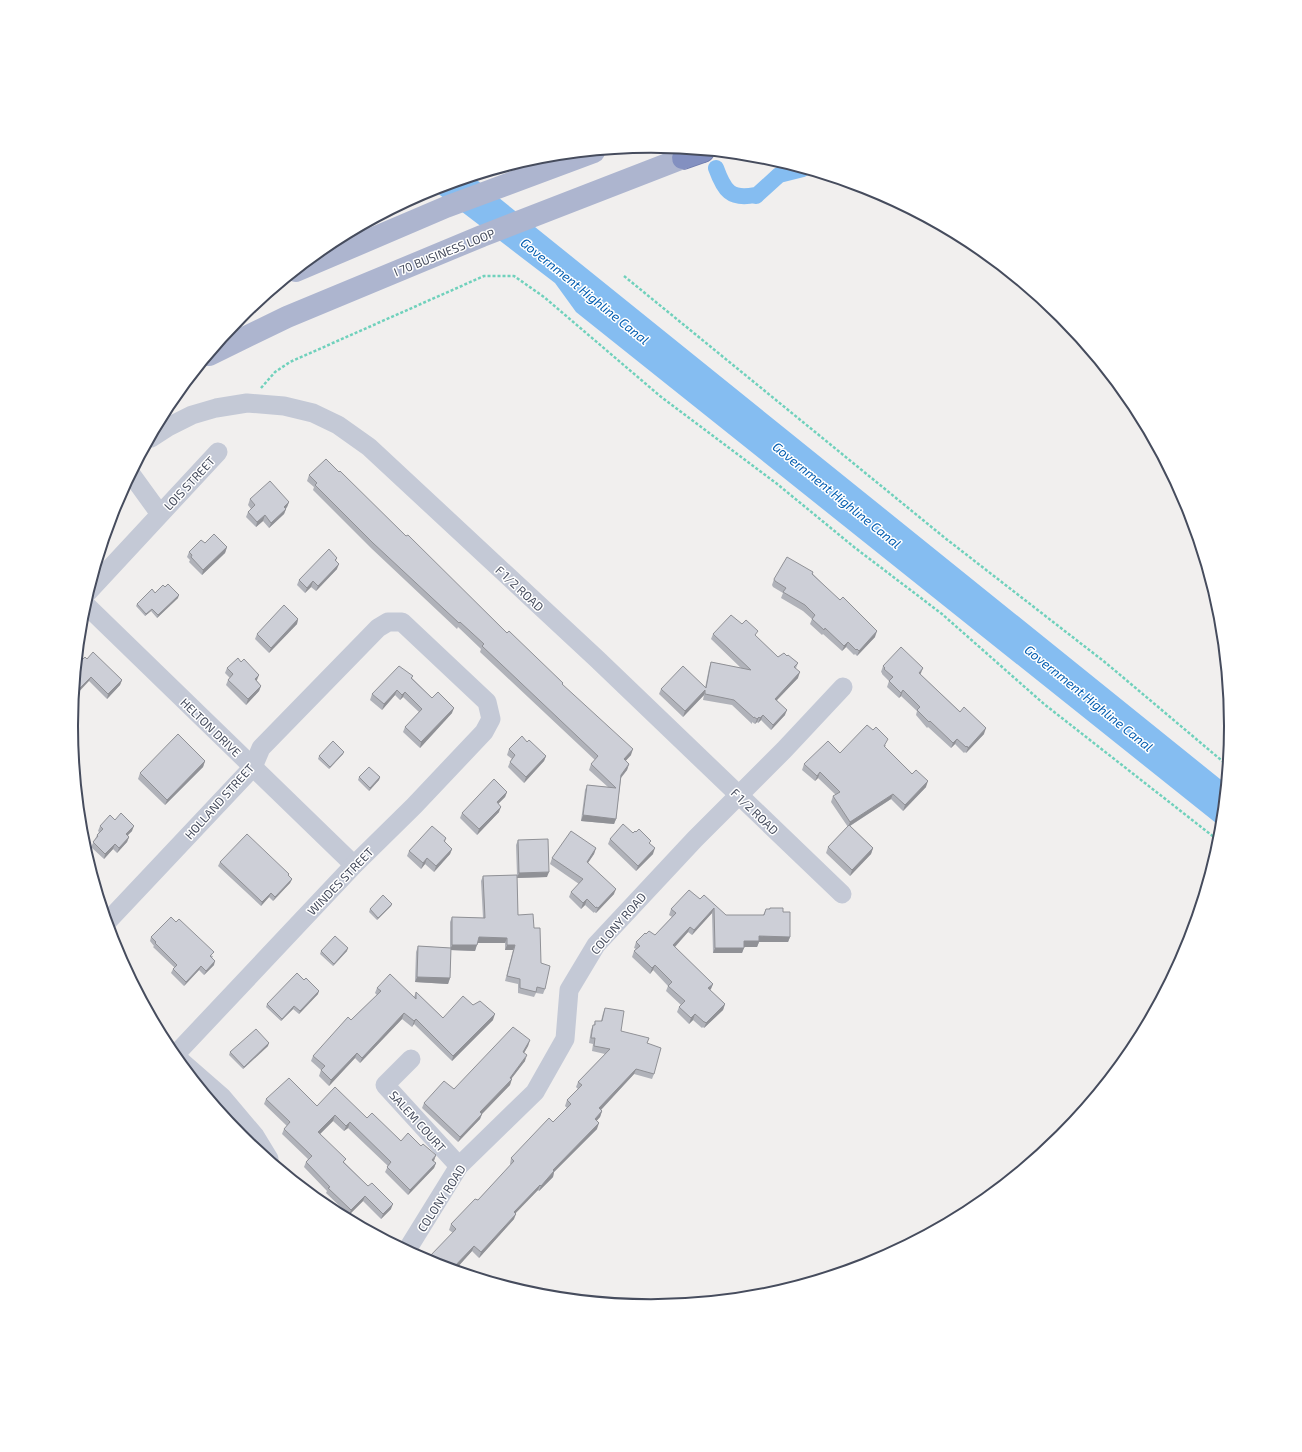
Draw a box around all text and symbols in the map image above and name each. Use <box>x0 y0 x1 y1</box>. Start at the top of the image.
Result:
street label: I 70 BUSINESS LOOP <box>391 225 497 279</box>
water label: Government Highline Canal <box>518 234 652 348</box>
water label: Government Highline Canal <box>770 438 904 552</box>
street label: LOIS STREET <box>161 453 217 513</box>
street label: F 1/2 ROAD <box>493 562 547 614</box>
water label: Government Highline Canal <box>1022 641 1156 755</box>
street label: HELTON DRIVE <box>178 695 244 759</box>
street label: HOLLAND STREET <box>182 760 256 842</box>
street label: F 1/2 ROAD <box>728 785 782 837</box>
street label: WINDES STREET <box>304 844 376 918</box>
street label: COLONY ROAD <box>587 889 649 957</box>
street label: SALEM COURT <box>387 1088 449 1154</box>
street label: COLONY ROAD <box>414 1162 468 1234</box>

